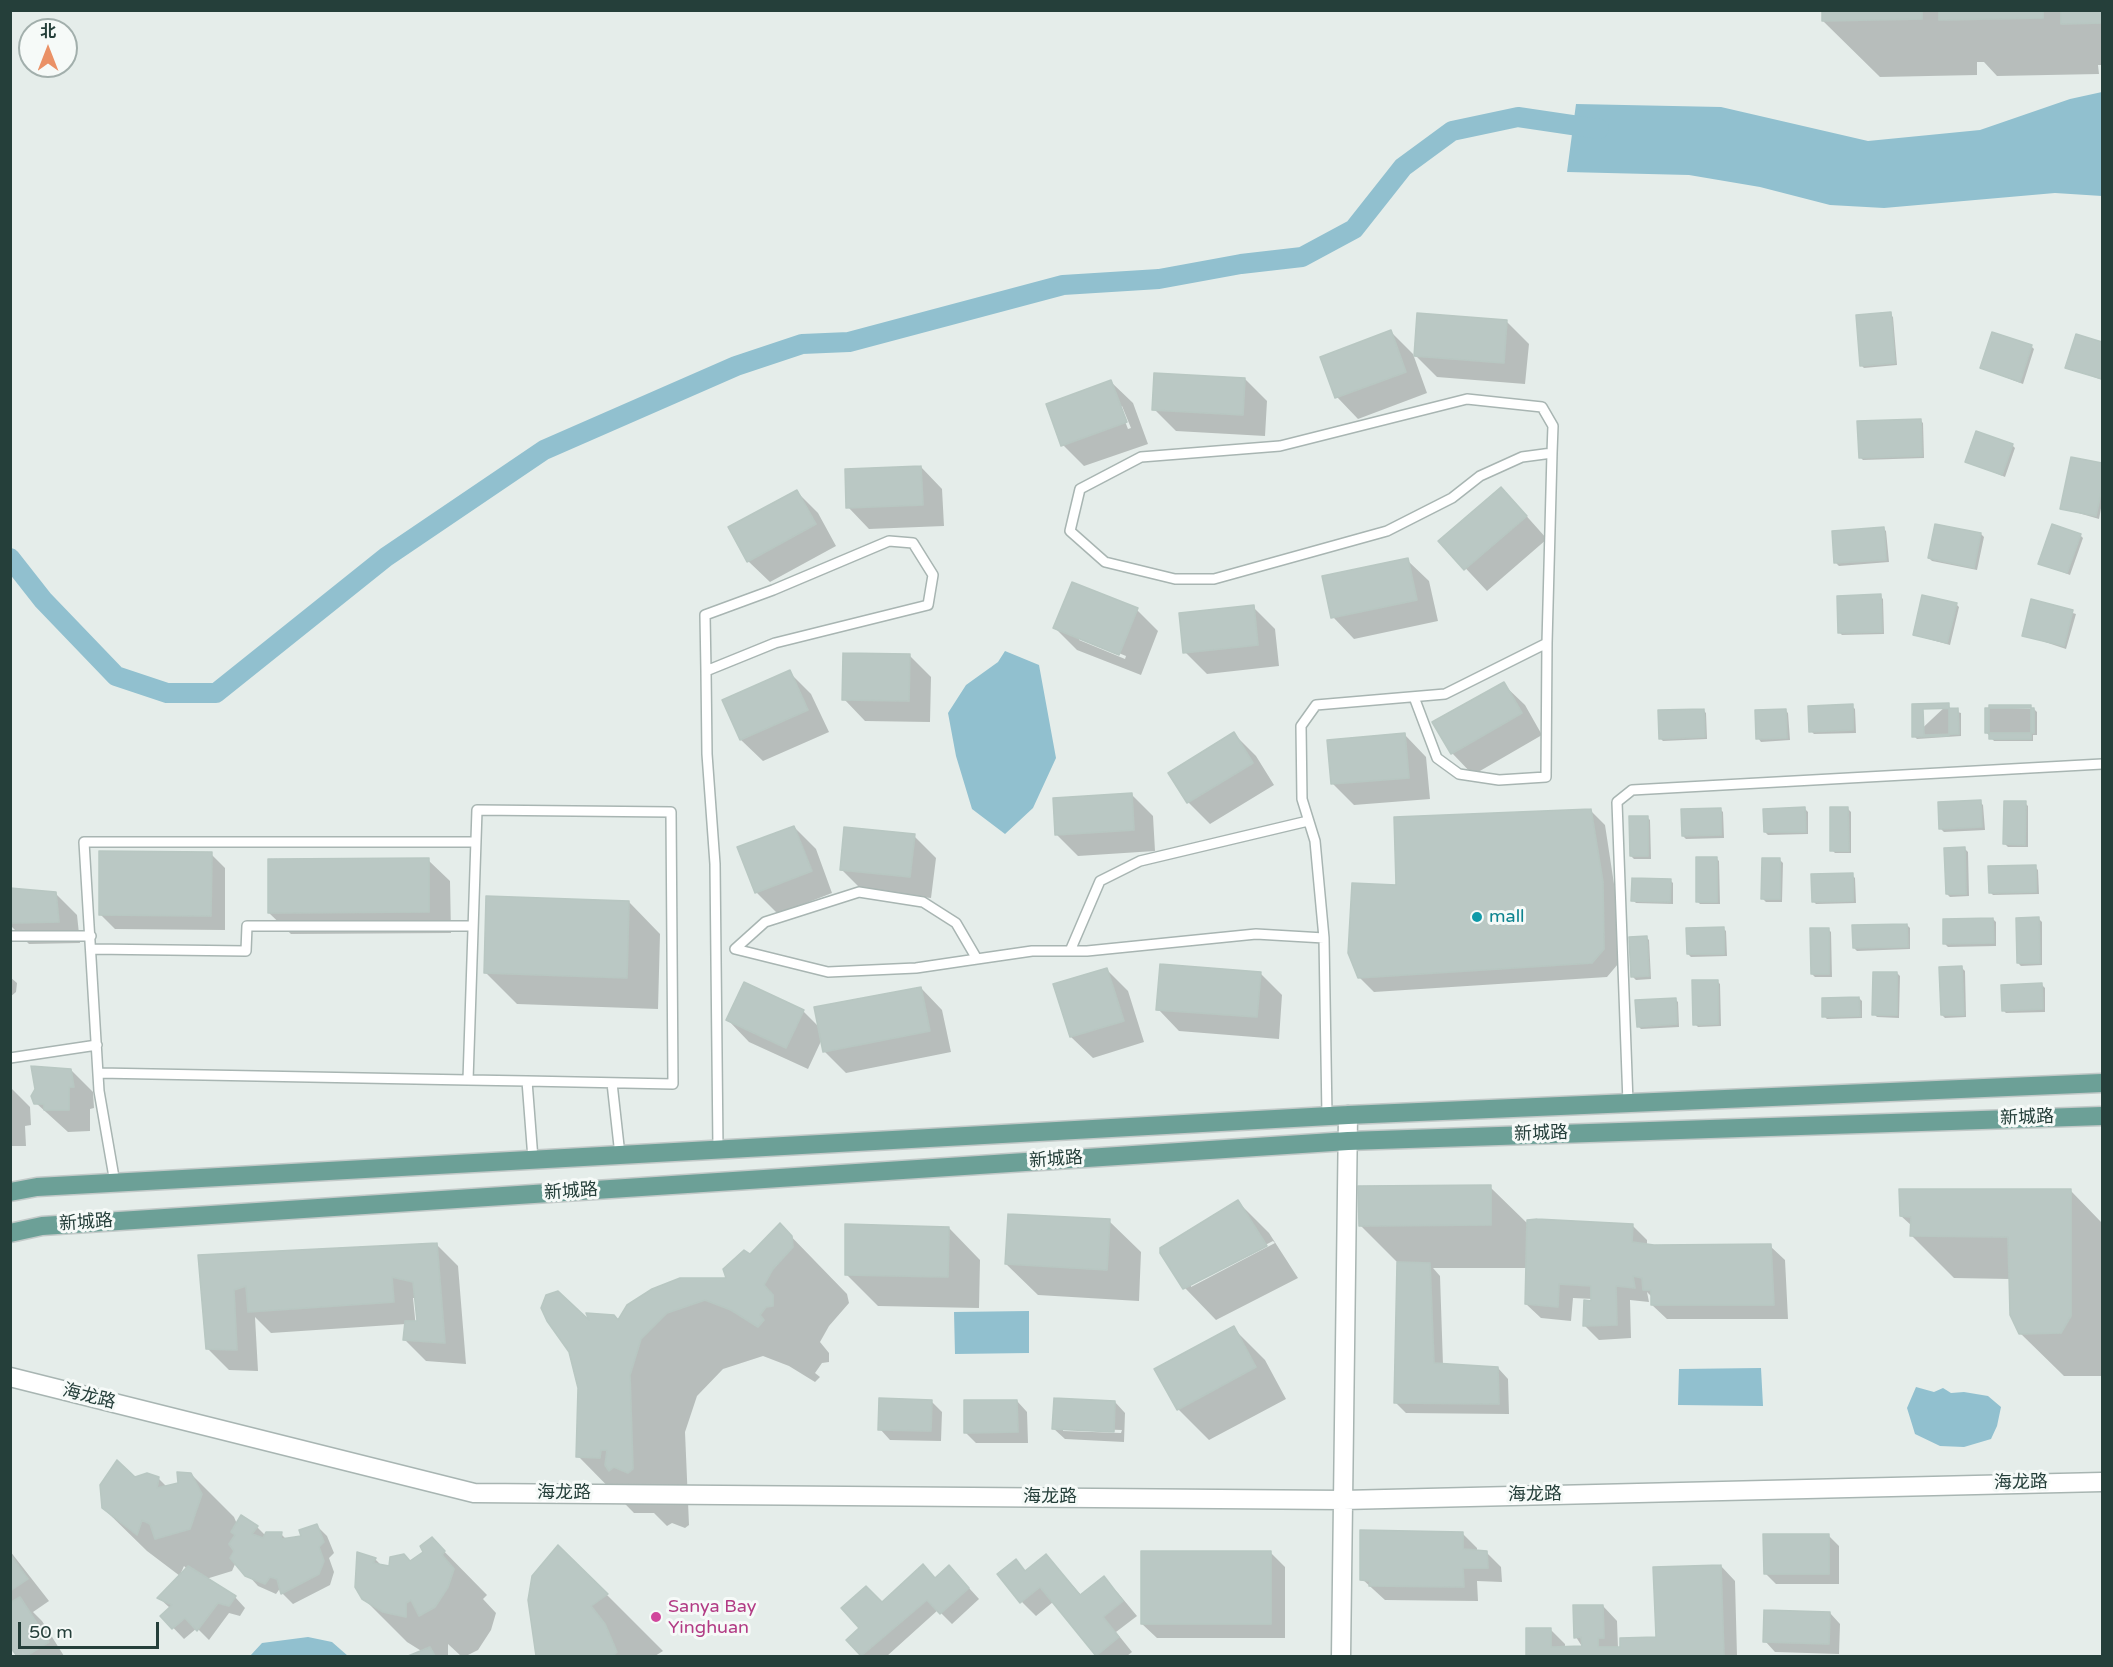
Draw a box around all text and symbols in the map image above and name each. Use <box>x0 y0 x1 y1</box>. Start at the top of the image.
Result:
north arrow <box>18 18 78 78</box>
text: 北 <box>40 22 56 42</box>
place label: mall <box>1489 906 1525 928</box>
marker: mall <box>1470 910 1484 924</box>
street label: 新城路 <box>2000 1106 2054 1130</box>
street label: 新城路 <box>1514 1122 1568 1146</box>
street label: 新城路 <box>1028 1147 1084 1173</box>
street label: 新城路 <box>543 1179 599 1205</box>
street label: 新城路 <box>58 1210 114 1236</box>
street label: 海龙路 <box>60 1380 118 1414</box>
street label: 海龙路 <box>1994 1472 2048 1494</box>
street label: 海龙路 <box>537 1482 591 1504</box>
street label: 海龙路 <box>1508 1484 1562 1506</box>
street label: 海龙路 <box>1023 1486 1077 1508</box>
place label: Sanya Bay Yinghuan <box>668 1596 756 1638</box>
scale bar <box>21 1610 162 1648</box>
marker: Sanya Bay Yinghuan <box>649 1610 663 1624</box>
text: 50 m <box>29 1621 73 1643</box>

